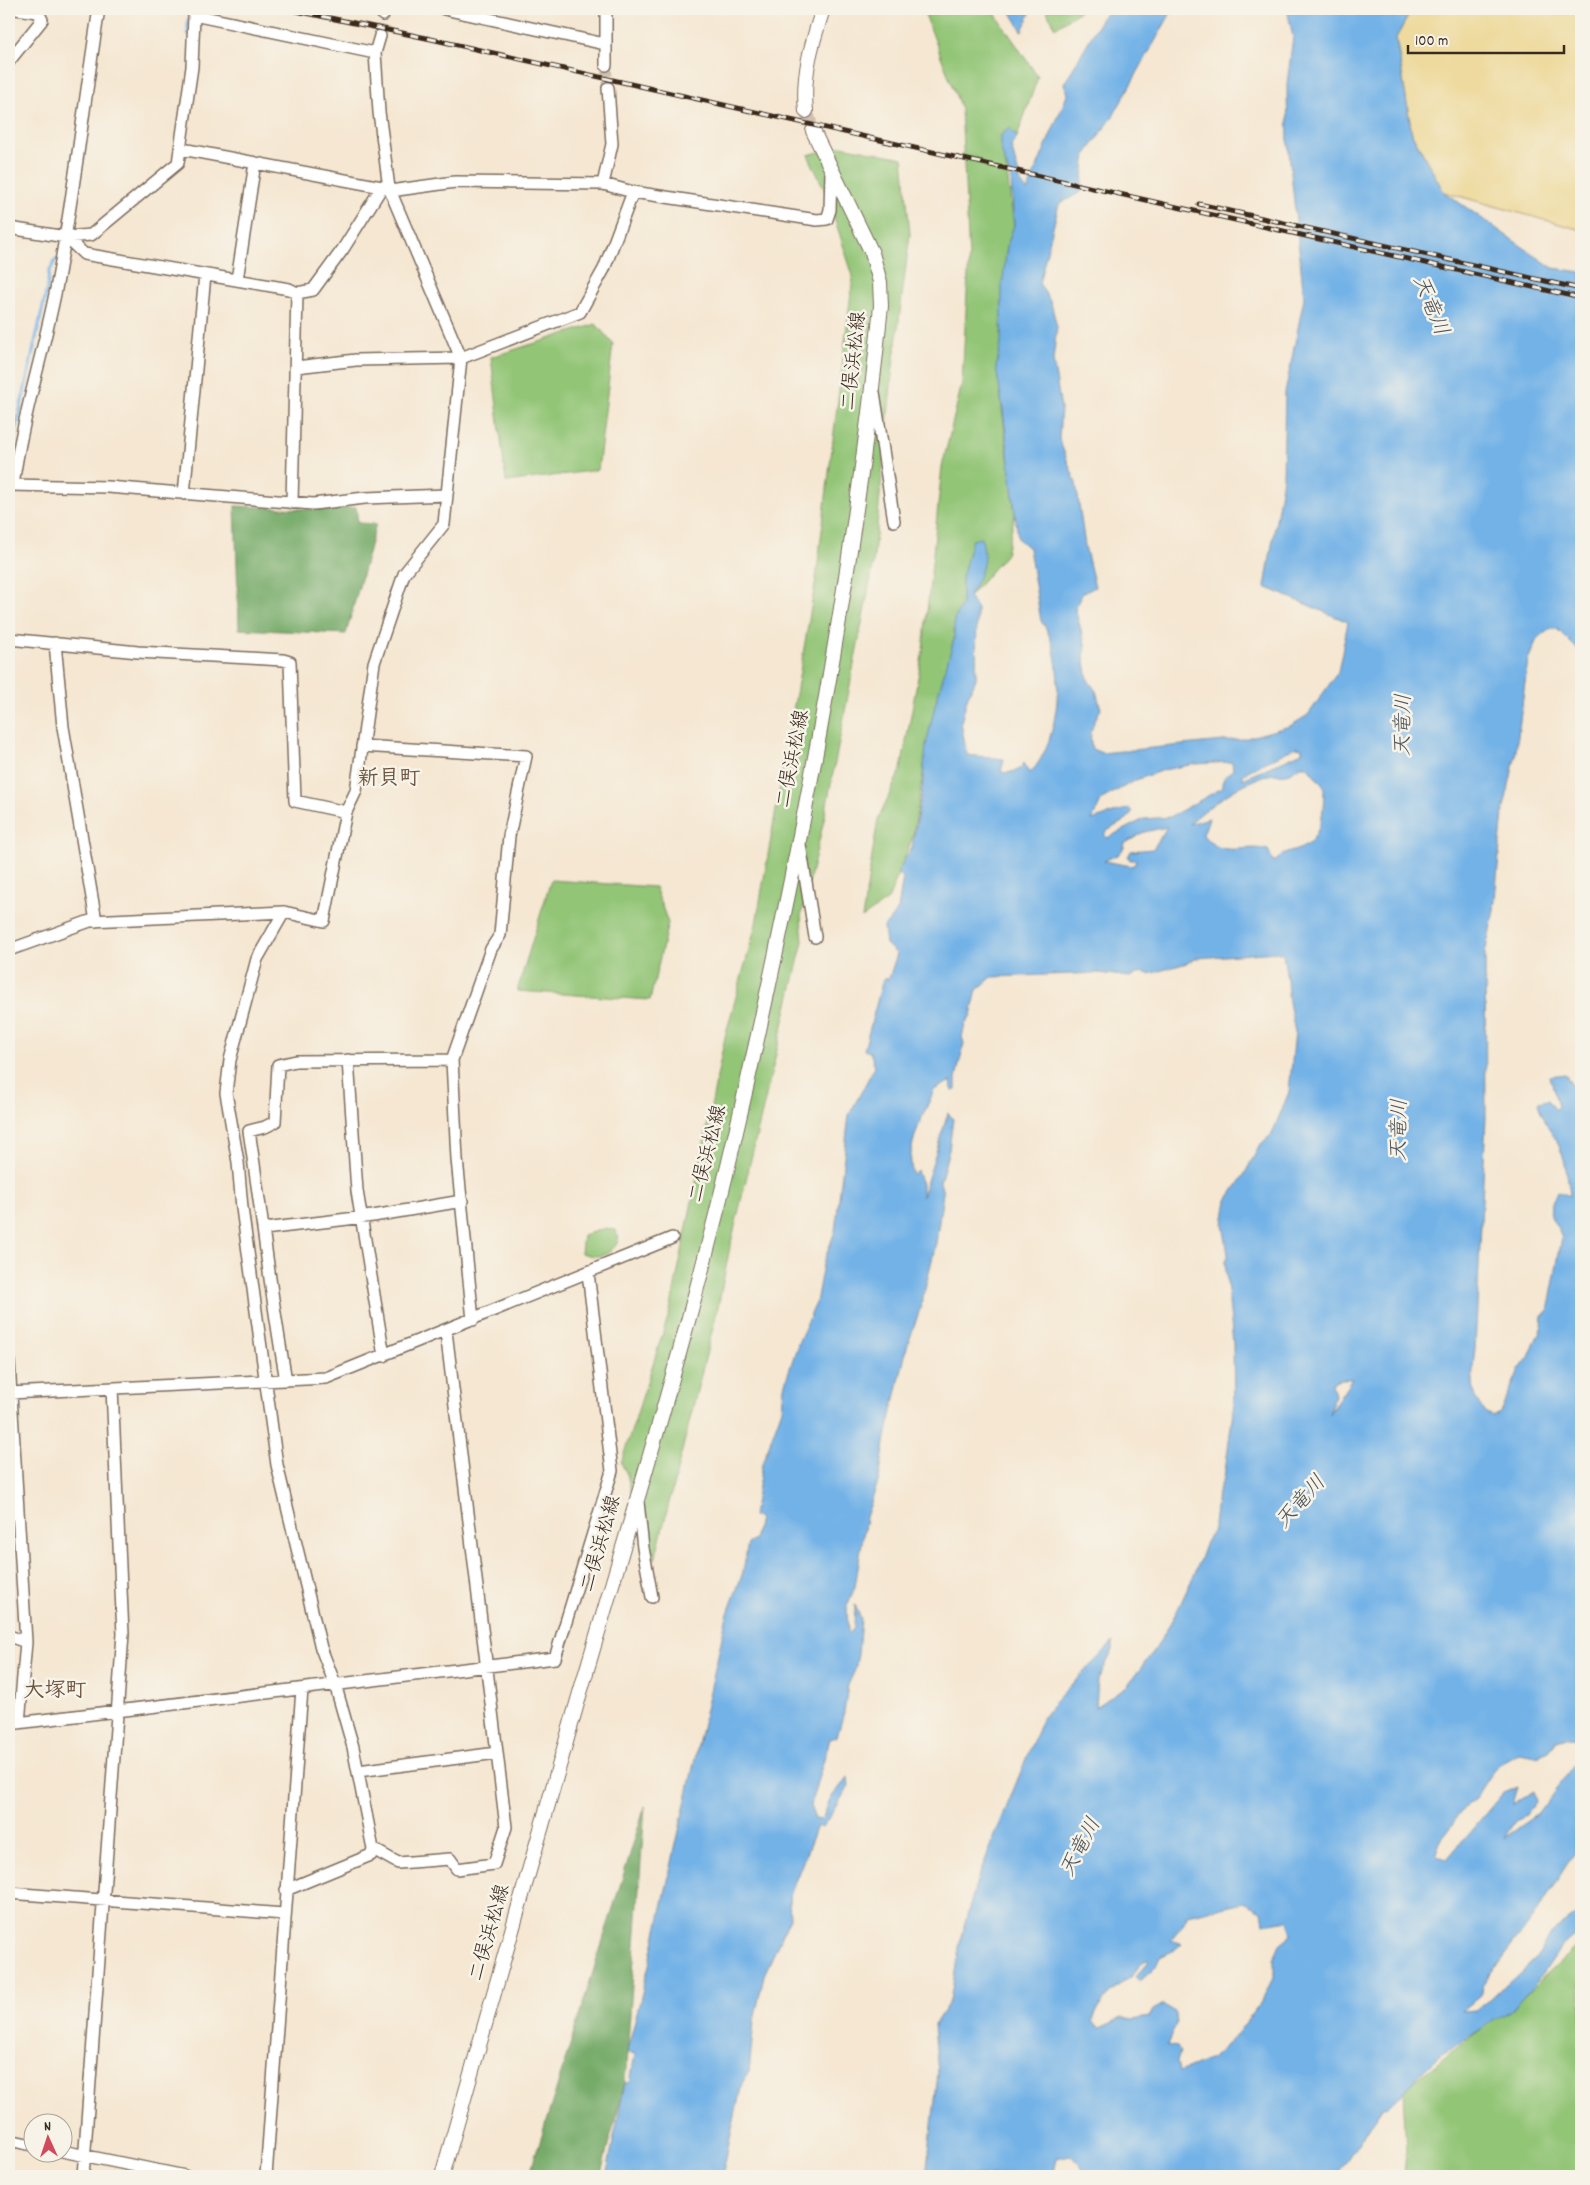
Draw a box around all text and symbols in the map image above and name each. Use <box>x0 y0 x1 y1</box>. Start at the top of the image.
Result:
scale bar <box>1408 22 1564 54</box>
text: 100 m <box>1415 31 1448 53</box>
water label: 天竜川 <box>1403 271 1455 341</box>
street label: 二俣浜松線 <box>836 310 874 412</box>
water label: 天竜川 <box>1389 693 1421 757</box>
street label: 二俣浜松線 <box>771 707 817 811</box>
district label: 新貝町 <box>358 765 421 795</box>
water label: 天竜川 <box>1385 1098 1417 1162</box>
street label: 二俣浜松線 <box>683 1102 735 1206</box>
water label: 天竜川 <box>1270 1470 1334 1536</box>
street label: 二俣浜松線 <box>575 1492 629 1596</box>
district label: 大塚町 <box>24 1677 87 1707</box>
water label: 天竜川 <box>1054 1813 1110 1883</box>
street label: 二俣浜松線 <box>464 1881 518 1985</box>
north arrow <box>22 2112 72 2162</box>
text: N <box>43 2117 51 2137</box>

